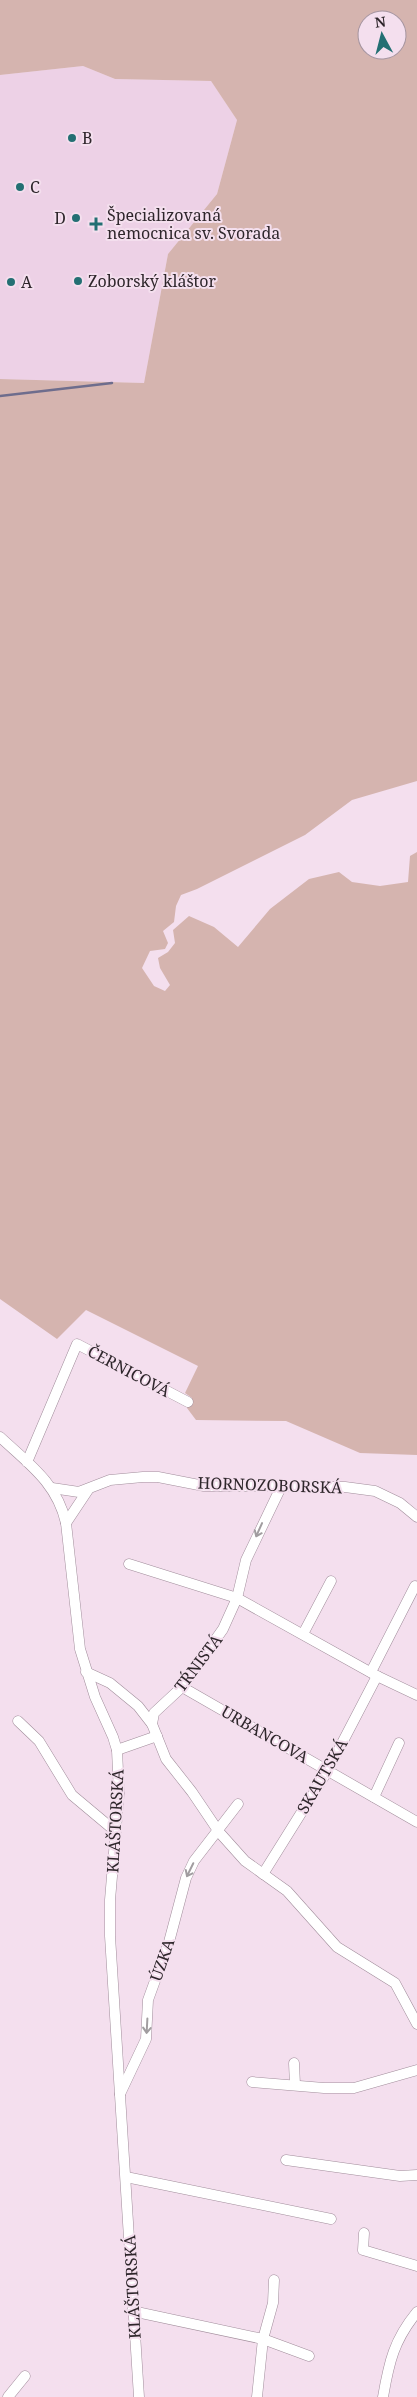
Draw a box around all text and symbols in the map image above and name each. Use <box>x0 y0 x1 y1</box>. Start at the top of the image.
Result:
north arrow <box>357 10 407 60</box>
text: N <box>374 11 387 32</box>
place label: B <box>82 127 92 149</box>
marker: B <box>66 132 78 144</box>
place label: C <box>30 176 40 198</box>
marker: C <box>14 181 26 193</box>
place label: Špecializovaná nemocnica sv. Svorada <box>107 204 280 244</box>
place label: D <box>54 207 66 229</box>
marker: D <box>70 212 82 224</box>
marker: Špecializovaná nemocnica sv. Svorada <box>89 217 103 231</box>
place label: Zoborský kláštor <box>88 270 216 292</box>
place label: A <box>21 271 33 293</box>
marker: Zoborský kláštor <box>72 275 84 287</box>
marker: A <box>5 276 17 288</box>
street label: ČERNICOVÁ <box>84 1340 175 1402</box>
street label: HORNOZOBORSKÁ <box>197 1471 343 1499</box>
one-way arrow <box>254 1522 263 1537</box>
street label: TŔNISTÁ <box>169 1629 227 1696</box>
street label: URBANCOVA <box>217 1700 313 1768</box>
street label: SKAUTSKÁ <box>292 1734 353 1818</box>
street label: KLÁŠTORSKÁ <box>101 1768 129 1873</box>
one-way arrow <box>184 1863 194 1878</box>
street label: ÚZKA <box>145 1935 180 1984</box>
one-way arrow <box>142 2018 151 2034</box>
street label: KLÁŠTORSKÁ <box>118 2234 146 2339</box>

